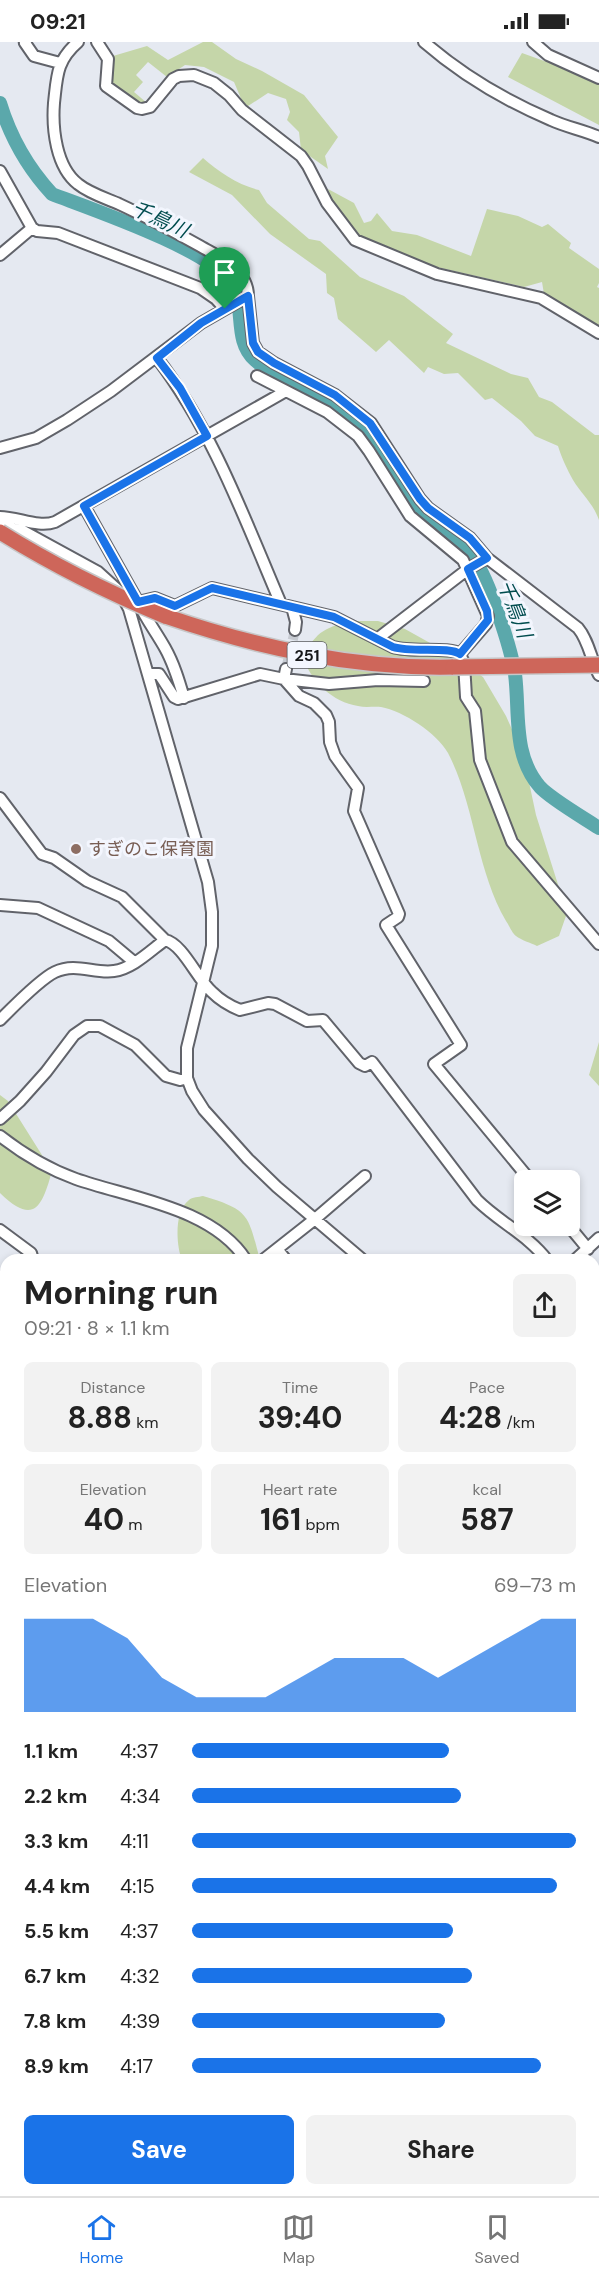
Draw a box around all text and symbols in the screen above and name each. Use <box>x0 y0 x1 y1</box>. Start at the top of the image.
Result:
text: 09:21 <box>30 7 86 36</box>
water label: 千鳥川 <box>127 195 194 244</box>
pin <box>199 247 250 309</box>
icon: arrive <box>208 256 241 289</box>
water label: 千鳥川 <box>492 576 539 644</box>
road number: 251 <box>288 642 326 668</box>
place label: すぎのこ保育園 <box>88 837 214 861</box>
marker: すぎのこ保育園 <box>69 842 83 856</box>
map controls <box>514 1170 580 1236</box>
button: layers <box>514 1170 580 1236</box>
text: Morning run <box>24 1271 218 1314</box>
button: share <box>513 1274 576 1337</box>
text: 09:21 · 8 × 1.1 km <box>24 1315 170 1341</box>
text: Distance <box>81 1377 145 1398</box>
text: Time <box>282 1377 318 1398</box>
text: Pace <box>469 1377 505 1398</box>
text: 8.88 <box>67 1398 132 1437</box>
text: 39:40 <box>258 1398 342 1437</box>
text: 4:28 <box>439 1398 502 1437</box>
text: km <box>132 1412 159 1433</box>
text: /km <box>502 1412 535 1433</box>
text: Elevation <box>80 1479 146 1500</box>
text: Heart rate <box>263 1479 337 1500</box>
text: kcal <box>473 1479 501 1500</box>
text: 40 <box>83 1500 124 1539</box>
text: 161 <box>260 1500 301 1539</box>
text: 587 <box>460 1500 514 1539</box>
text: m <box>124 1514 143 1535</box>
text: bpm <box>301 1514 340 1535</box>
text: Elevation <box>24 1572 107 1598</box>
text: 69–73 m <box>494 1572 576 1598</box>
text: 1.1 km <box>24 1738 78 1764</box>
text: 4:37 <box>120 1738 158 1764</box>
text: 2.2 km <box>24 1783 87 1809</box>
text: 4:34 <box>120 1783 160 1809</box>
text: 3.3 km <box>24 1828 88 1854</box>
text: 4:11 <box>120 1828 149 1854</box>
text: 4.4 km <box>24 1873 90 1899</box>
text: 4:15 <box>120 1873 155 1899</box>
text: 5.5 km <box>24 1918 89 1944</box>
text: 4:37 <box>120 1918 158 1944</box>
text: 6.7 km <box>24 1963 86 1989</box>
text: 4:32 <box>120 1963 160 1989</box>
text: 7.8 km <box>24 2008 86 2034</box>
text: 4:39 <box>120 2008 160 2034</box>
text: 8.9 km <box>24 2053 89 2079</box>
text: 4:17 <box>120 2053 153 2079</box>
button: Save <box>24 2115 294 2184</box>
button: Share <box>306 2115 576 2184</box>
tab: Home <box>80 2211 123 2268</box>
tab: Map <box>282 2211 315 2268</box>
tab: Saved <box>475 2211 519 2268</box>

